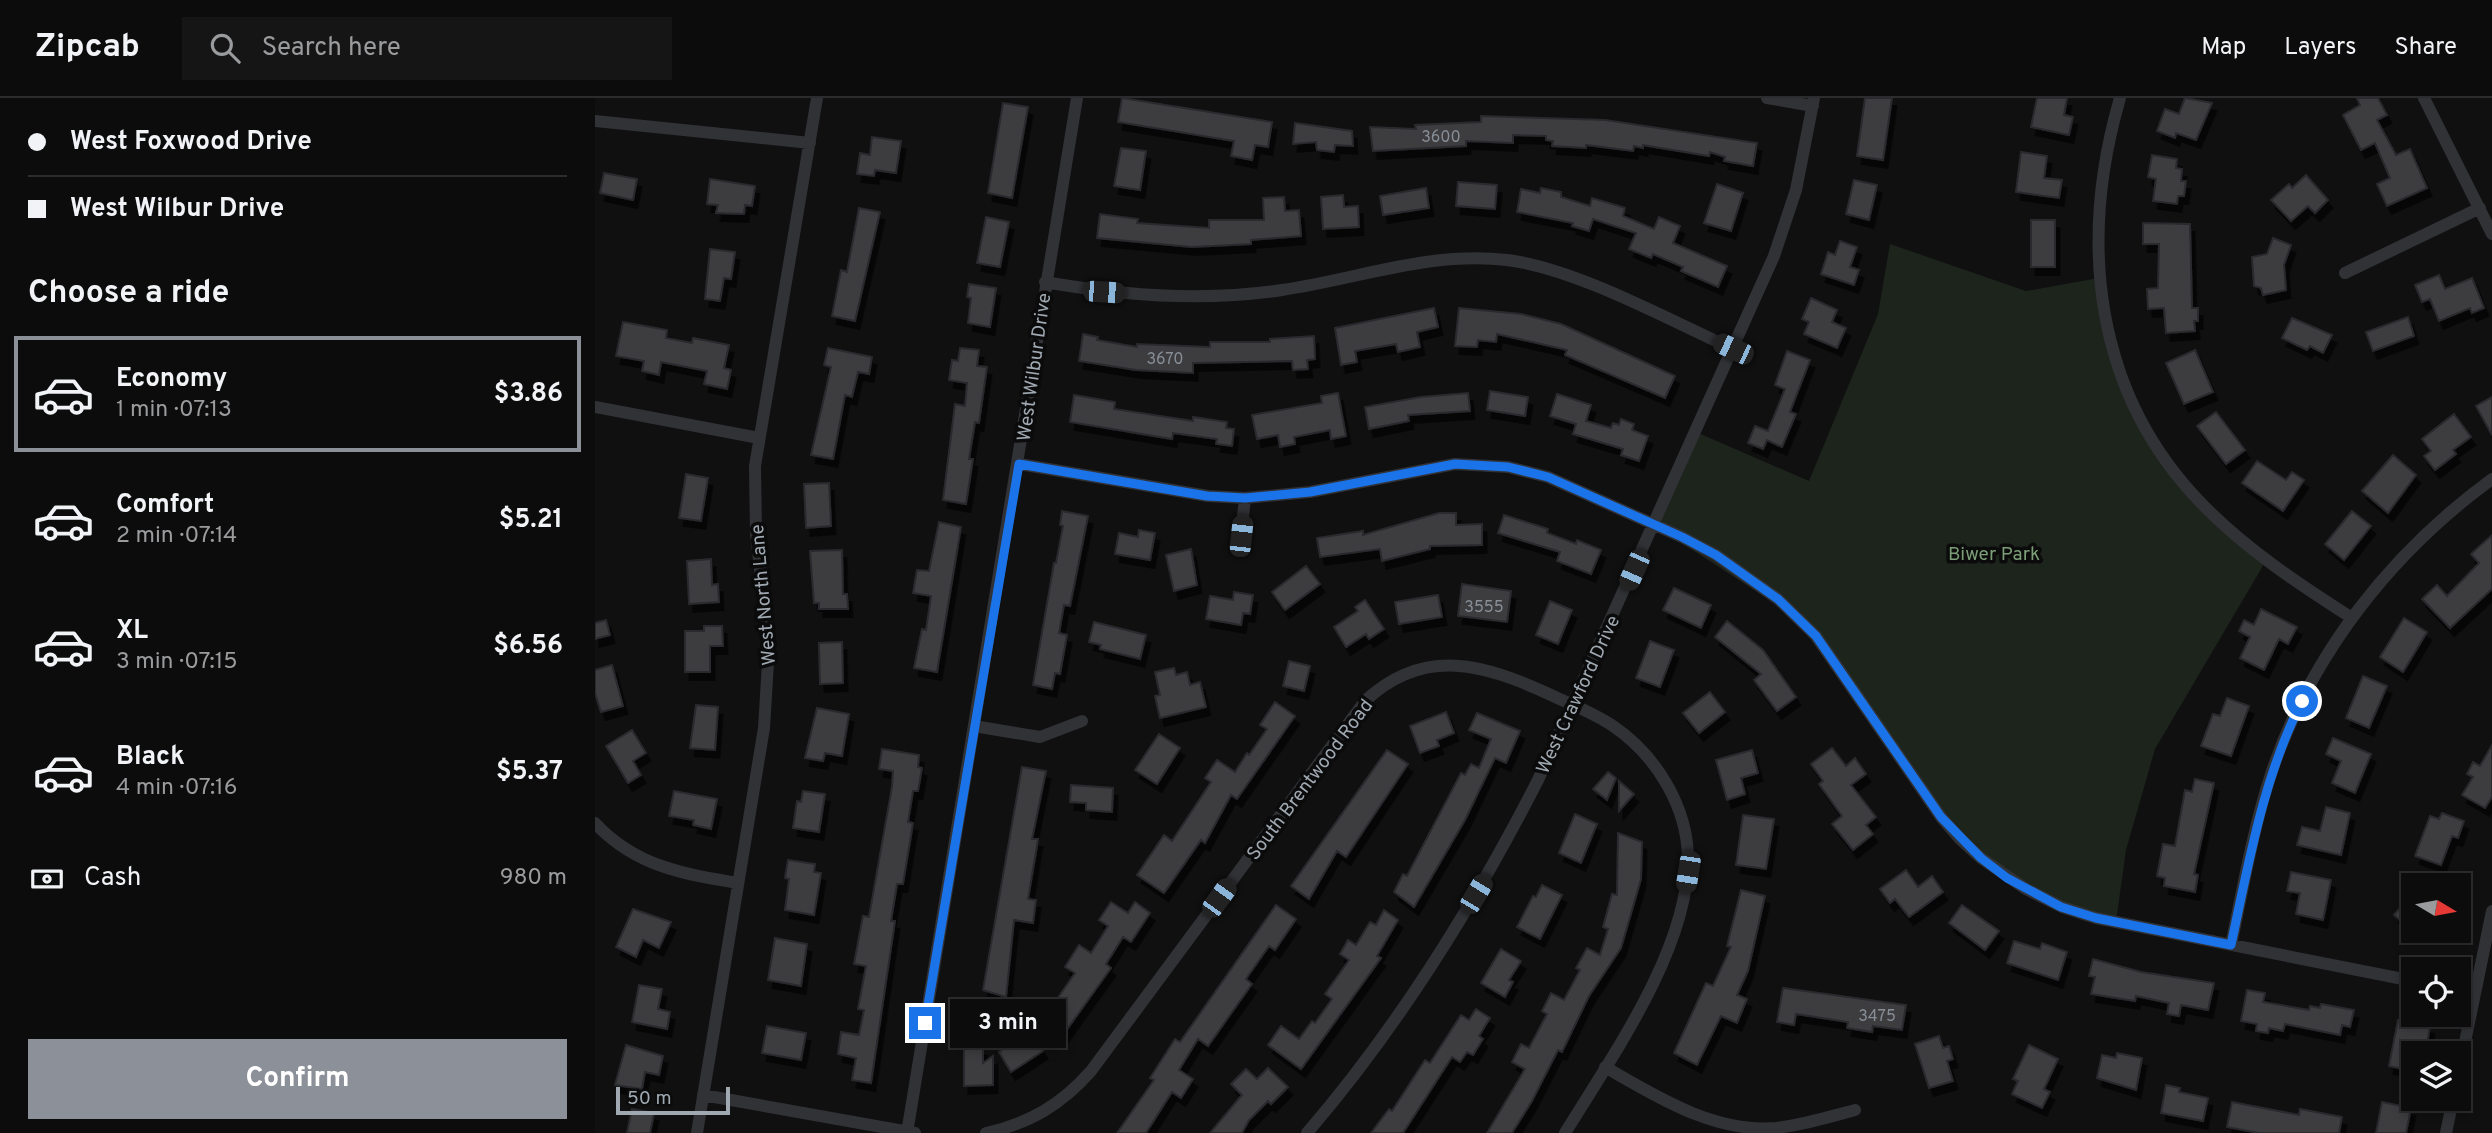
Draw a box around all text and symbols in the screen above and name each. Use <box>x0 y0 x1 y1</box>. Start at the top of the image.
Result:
search box <box>182 17 672 80</box>
text: Zipcab <box>35 27 140 69</box>
icon: search <box>206 29 244 67</box>
text: Search here <box>262 32 401 65</box>
text: Map <box>2201 33 2246 63</box>
text: Layers <box>2284 33 2356 63</box>
text: Share <box>2394 33 2457 63</box>
text: West Foxwood Drive <box>70 126 312 159</box>
house number: 3600 <box>1421 128 1461 148</box>
text: West Wilbur Drive <box>70 193 284 226</box>
text: Choose a ride <box>28 274 229 314</box>
car <box>1083 280 1126 304</box>
street label: West Wilbur Drive <box>1013 291 1057 443</box>
car <box>1710 331 1757 367</box>
house number: 3670 <box>1146 350 1184 370</box>
icon: car <box>32 363 95 426</box>
text: Economy <box>116 363 227 396</box>
text: $3.86 <box>494 378 563 411</box>
text: 1 min · 07:13 <box>116 396 232 425</box>
icon: car <box>32 489 95 552</box>
text: Comfort <box>116 489 214 522</box>
text: $5.21 <box>499 504 563 537</box>
car <box>1229 514 1254 558</box>
text: 2 min · 07:14 <box>116 522 237 551</box>
street label: West North Lane <box>746 523 782 666</box>
park label: Biwer Park <box>1948 543 2040 567</box>
car <box>1616 547 1653 593</box>
house number: 3555 <box>1464 598 1504 618</box>
street label: West Crawford Drive <box>1532 612 1626 778</box>
icon: car <box>32 615 95 678</box>
text: XL <box>116 615 148 648</box>
text: $6.56 <box>493 630 563 663</box>
text: 3 min · 07:15 <box>116 648 238 677</box>
route start <box>2286 685 2318 717</box>
street label: South Brentwood Road <box>1242 695 1379 866</box>
icon: car <box>32 741 95 804</box>
text: Black <box>116 741 185 774</box>
text: $5.37 <box>496 756 563 789</box>
text: 4 min · 07:16 <box>116 774 237 803</box>
car <box>1675 850 1702 894</box>
icon: cash <box>28 860 66 898</box>
text: Cash <box>84 862 141 895</box>
text: 980 m <box>500 864 567 893</box>
car <box>1457 871 1496 917</box>
north arrow <box>2401 873 2471 943</box>
map controls <box>2401 873 2471 1111</box>
car <box>1199 875 1240 921</box>
button: locate <box>2401 957 2471 1027</box>
callout: 3 min <box>949 998 1065 1048</box>
route end <box>909 1007 941 1039</box>
house number: 3475 <box>1858 1007 1896 1027</box>
text: 3 min <box>978 1009 1038 1038</box>
button: Confirm <box>28 1039 567 1119</box>
button: layers <box>2401 1041 2471 1111</box>
scale bar <box>616 1084 730 1116</box>
text: 50 m <box>627 1087 672 1111</box>

